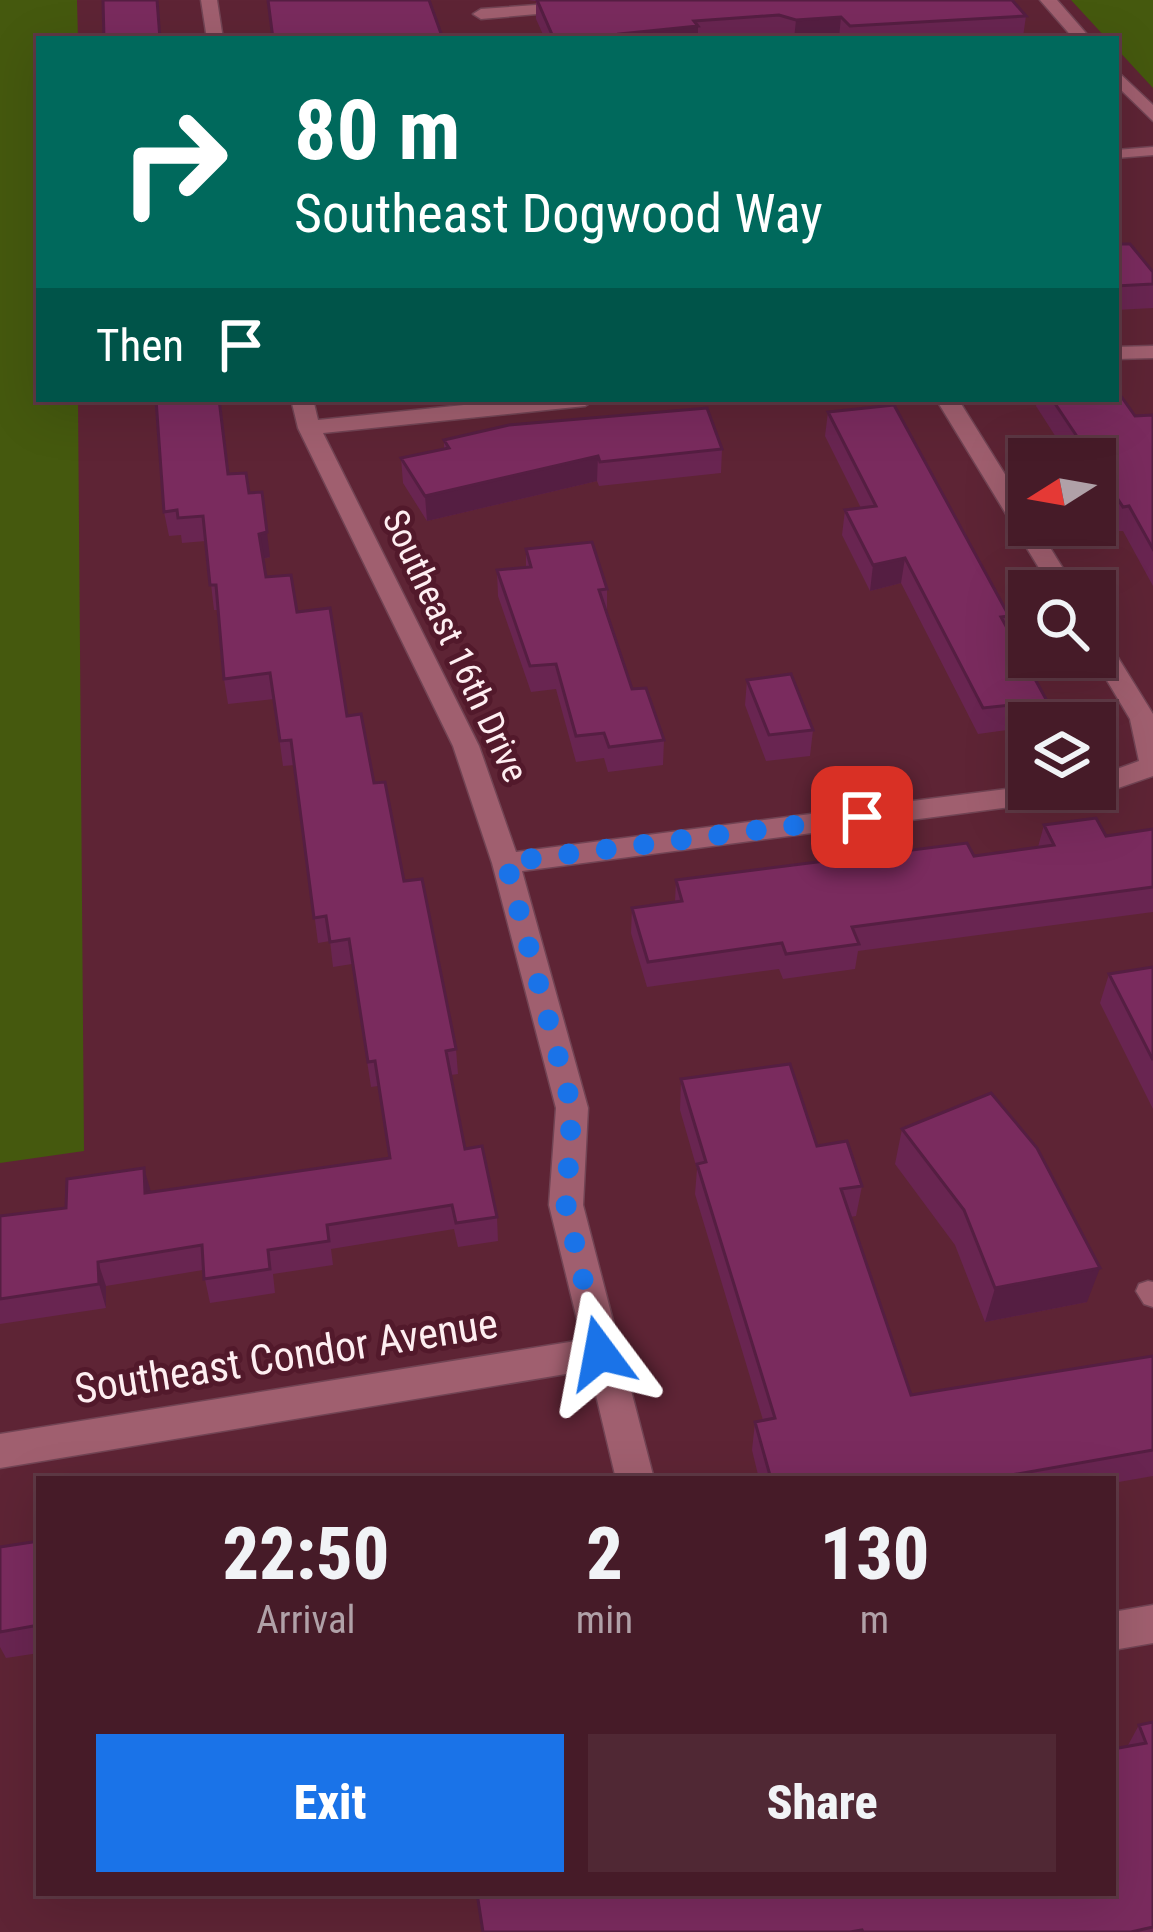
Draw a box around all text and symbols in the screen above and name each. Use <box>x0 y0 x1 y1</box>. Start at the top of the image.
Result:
text: 80 m <box>294 81 461 180</box>
icon: right <box>96 84 252 240</box>
text: Southeast Dogwood Way <box>294 182 823 245</box>
icon: arrive <box>208 312 274 378</box>
text: Then <box>96 319 184 372</box>
north arrow <box>1008 438 1116 546</box>
map controls <box>1008 438 1116 810</box>
street label: Southeast 16th Drive <box>374 503 536 789</box>
button: search <box>1008 570 1116 678</box>
button: layers <box>1008 702 1116 810</box>
pin <box>811 766 913 868</box>
icon: arrive <box>829 784 895 850</box>
position arrow <box>537 1290 663 1416</box>
street label: Southeast Condor Avenue <box>71 1298 501 1414</box>
text: 22:50 <box>223 1512 389 1597</box>
text: 2 <box>586 1512 623 1597</box>
text: 130 <box>820 1512 929 1597</box>
text: Arrival <box>256 1597 356 1643</box>
text: min <box>576 1597 633 1643</box>
text: m <box>860 1597 889 1643</box>
button: Exit <box>96 1734 564 1872</box>
button: Share <box>588 1734 1056 1872</box>

